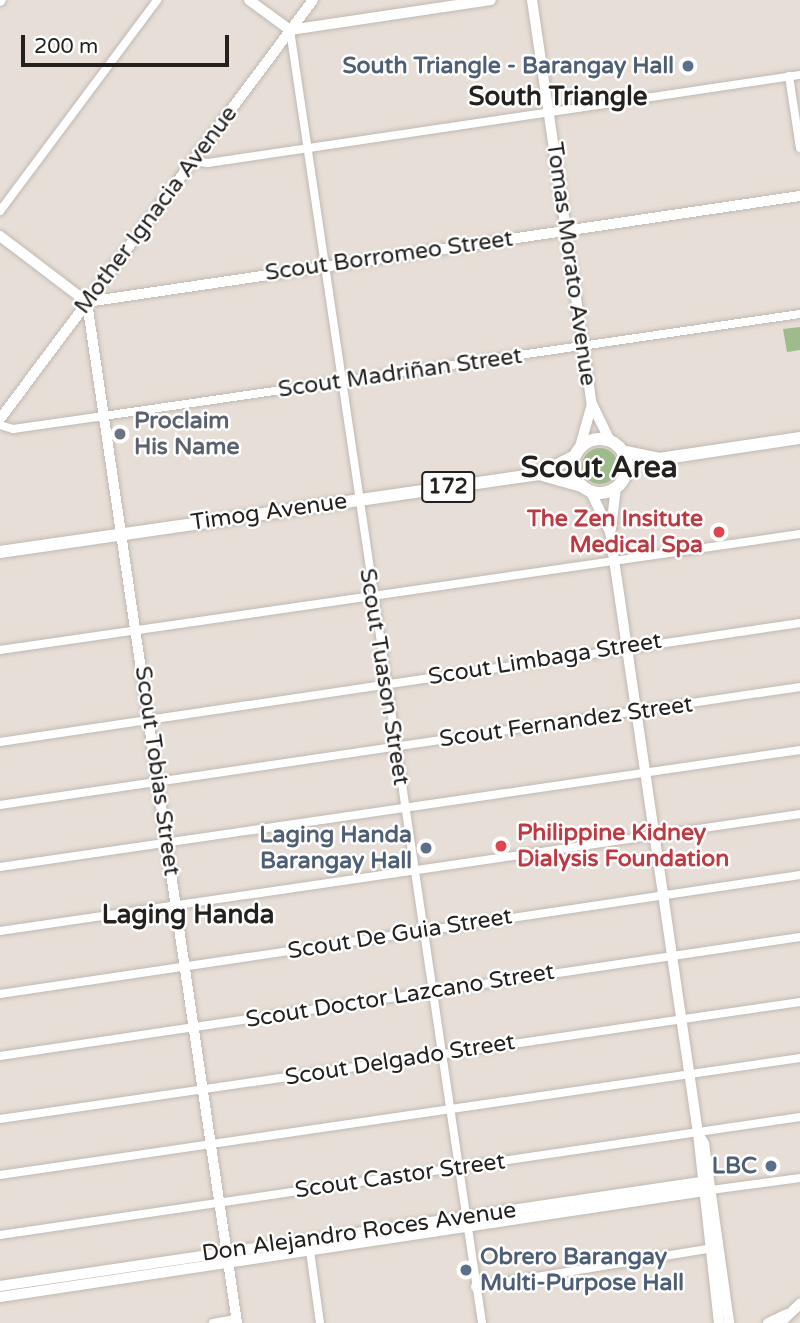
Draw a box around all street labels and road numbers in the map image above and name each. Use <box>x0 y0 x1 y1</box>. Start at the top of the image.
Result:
street label: Mother Ignacia Avenue <box>69 101 243 319</box>
street label: Tomas Morato Avenue <box>540 140 602 388</box>
street label: Scout Borromeo Street <box>263 225 515 287</box>
street label: Scout Madriñan Street <box>276 342 524 404</box>
road number: 172 <box>420 470 476 504</box>
street label: Timog Avenue <box>189 487 349 537</box>
street label: Scout Tuason Street <box>353 566 415 788</box>
street label: Scout Limbaga Street <box>426 627 664 691</box>
street label: Scout Tobias Street <box>129 664 185 878</box>
street label: Scout Fernandez Street <box>438 691 694 753</box>
street label: Scout De Guia Street <box>286 903 514 965</box>
street label: Scout Doctor Lazcano Street <box>244 958 556 1034</box>
street label: Scout Delgado Street <box>283 1028 517 1092</box>
street label: Scout Castor Street <box>293 1148 507 1204</box>
street label: Don Alejandro Roces Avenue <box>200 1196 518 1268</box>

